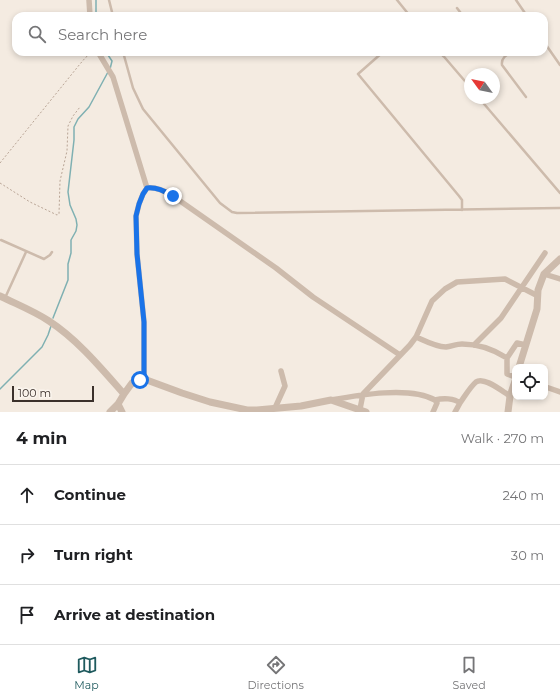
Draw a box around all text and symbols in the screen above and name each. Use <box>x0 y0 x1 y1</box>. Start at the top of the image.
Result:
search box <box>12 12 548 56</box>
icon: search <box>26 23 48 45</box>
text: Search here <box>58 25 147 44</box>
north arrow <box>464 68 500 104</box>
route end <box>164 187 182 205</box>
map controls <box>512 364 548 400</box>
button: locate <box>512 364 548 400</box>
route start <box>131 371 149 389</box>
scale bar <box>12 384 94 403</box>
text: 100 m <box>18 386 51 400</box>
text: 4 min <box>16 428 67 448</box>
text: Walk · 270 m <box>461 430 544 446</box>
icon: ahead <box>16 484 38 506</box>
text: Continue <box>54 485 126 504</box>
text: 240 m <box>503 487 544 503</box>
icon: right <box>16 544 38 566</box>
text: Turn right <box>54 545 133 564</box>
text: 30 m <box>511 547 544 563</box>
icon: arrive <box>16 604 38 626</box>
text: Arrive at destination <box>54 605 215 624</box>
tab: Map <box>74 654 99 692</box>
tab: Directions <box>248 654 304 692</box>
tab: Saved <box>453 654 486 692</box>

